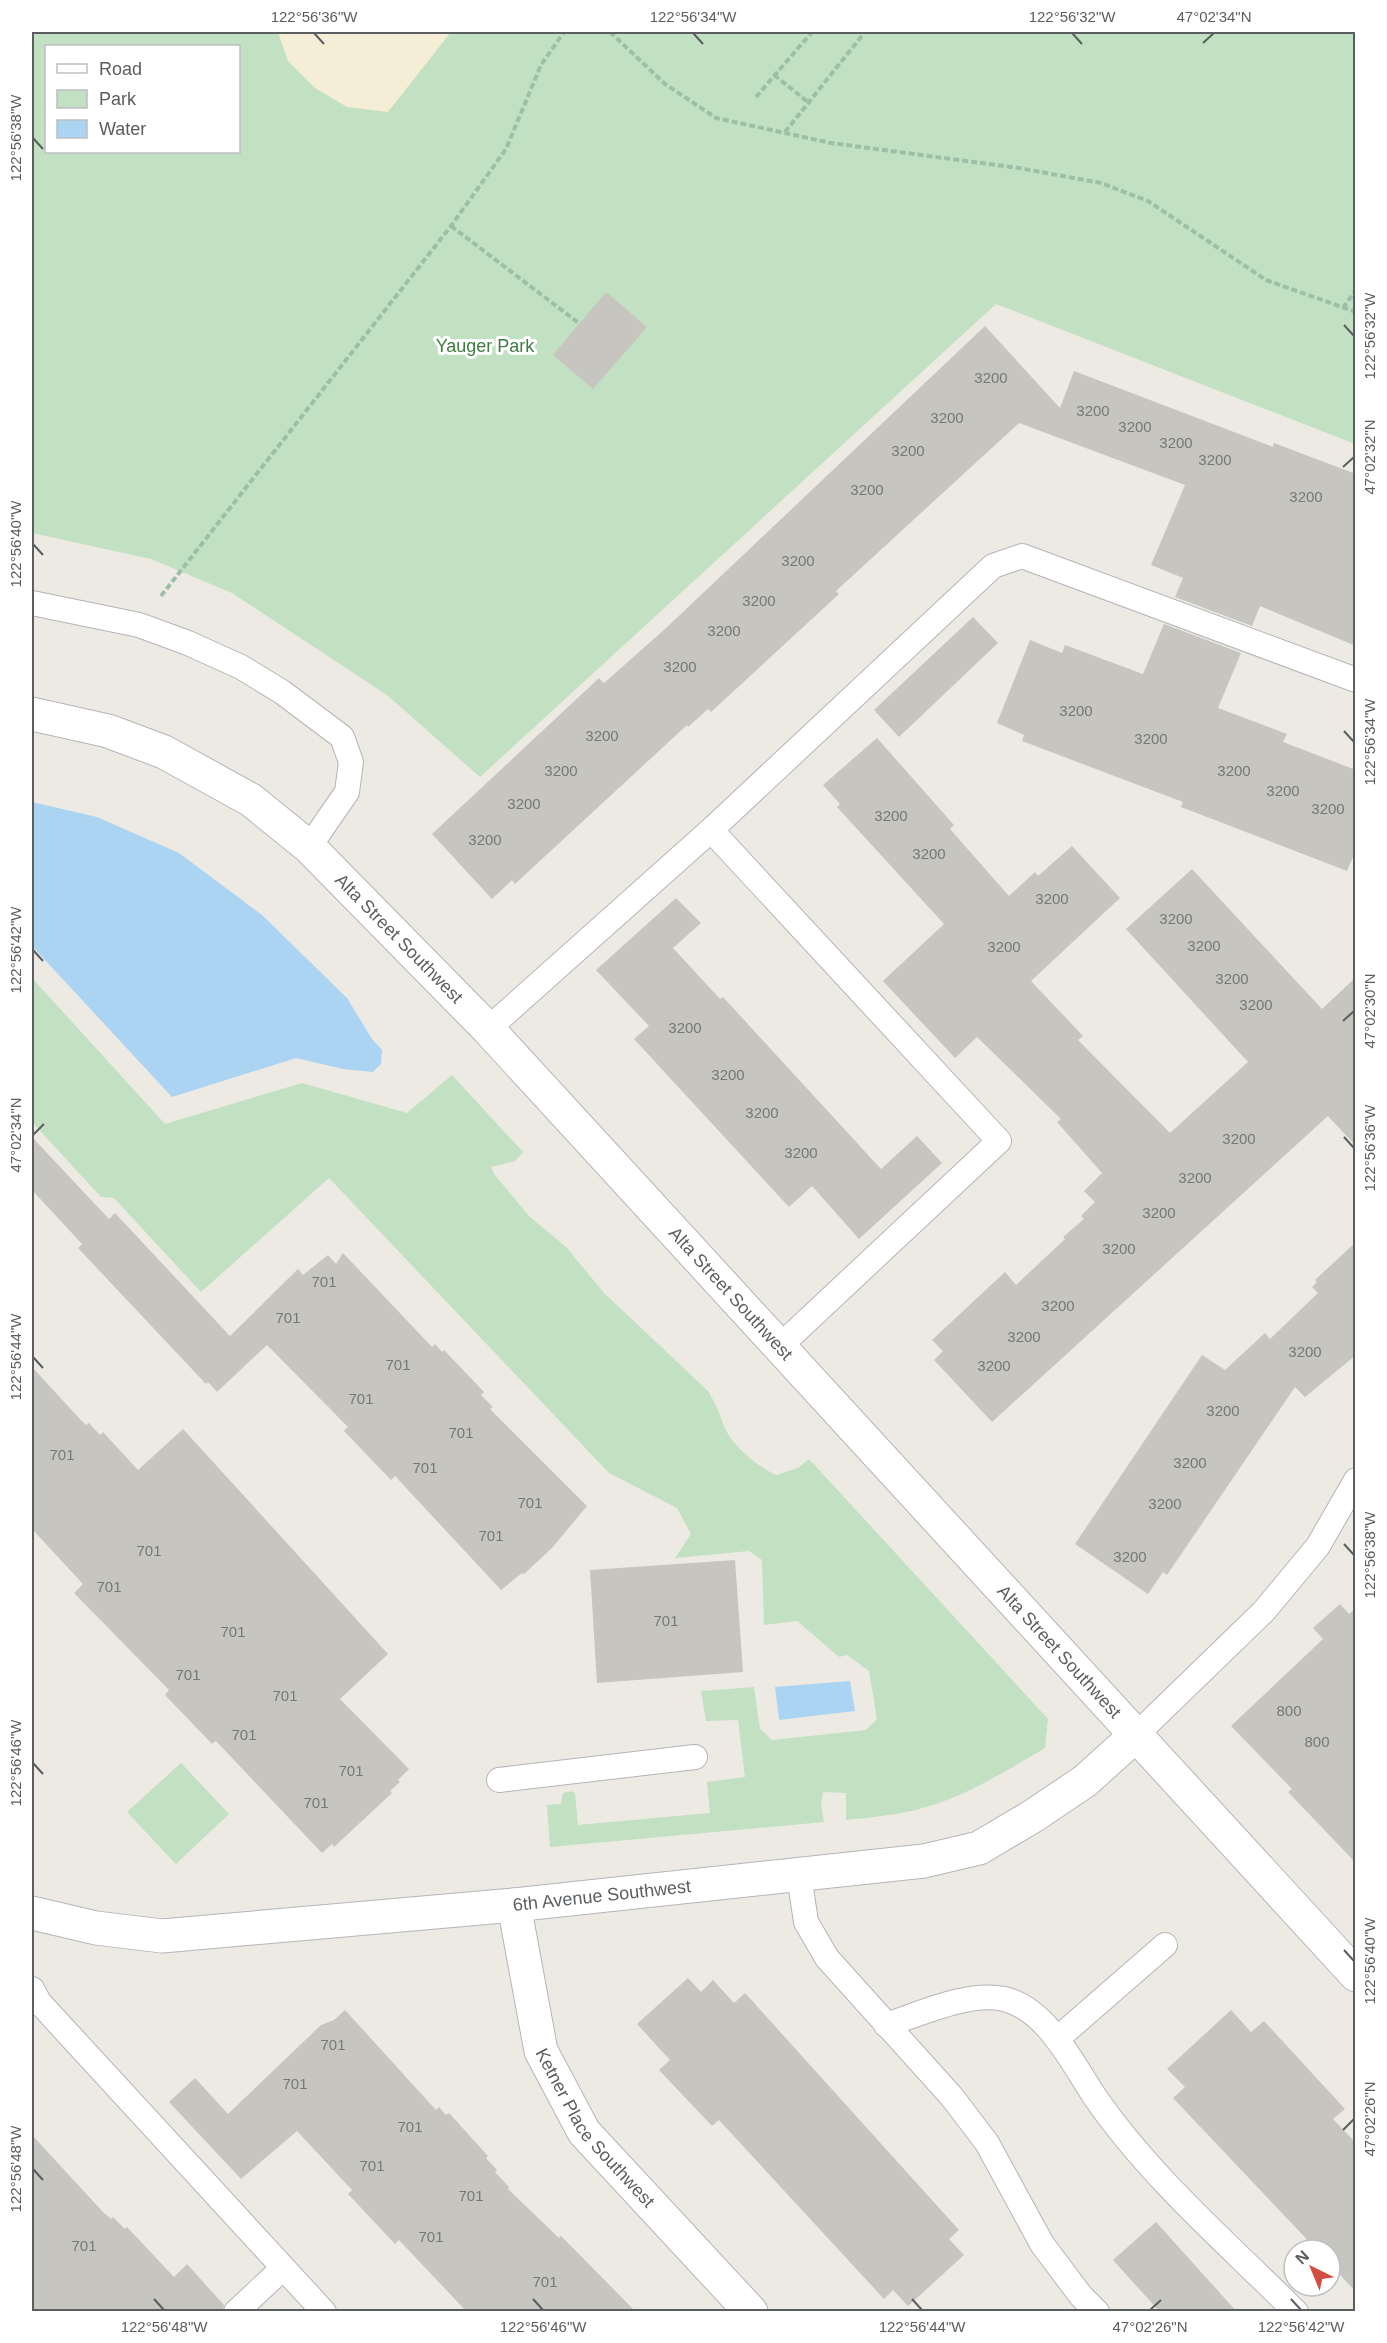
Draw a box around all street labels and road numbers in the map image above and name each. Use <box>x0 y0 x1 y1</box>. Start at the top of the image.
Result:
street label: Alta Street Southwest <box>331 870 467 1007</box>
street label: Alta Street Southwest <box>665 1223 797 1364</box>
street label: Alta Street Southwest <box>993 1581 1125 1722</box>
street label: 6th Avenue Southwest <box>512 1876 692 1915</box>
street label: Ketner Place Southwest <box>531 2045 659 2211</box>

